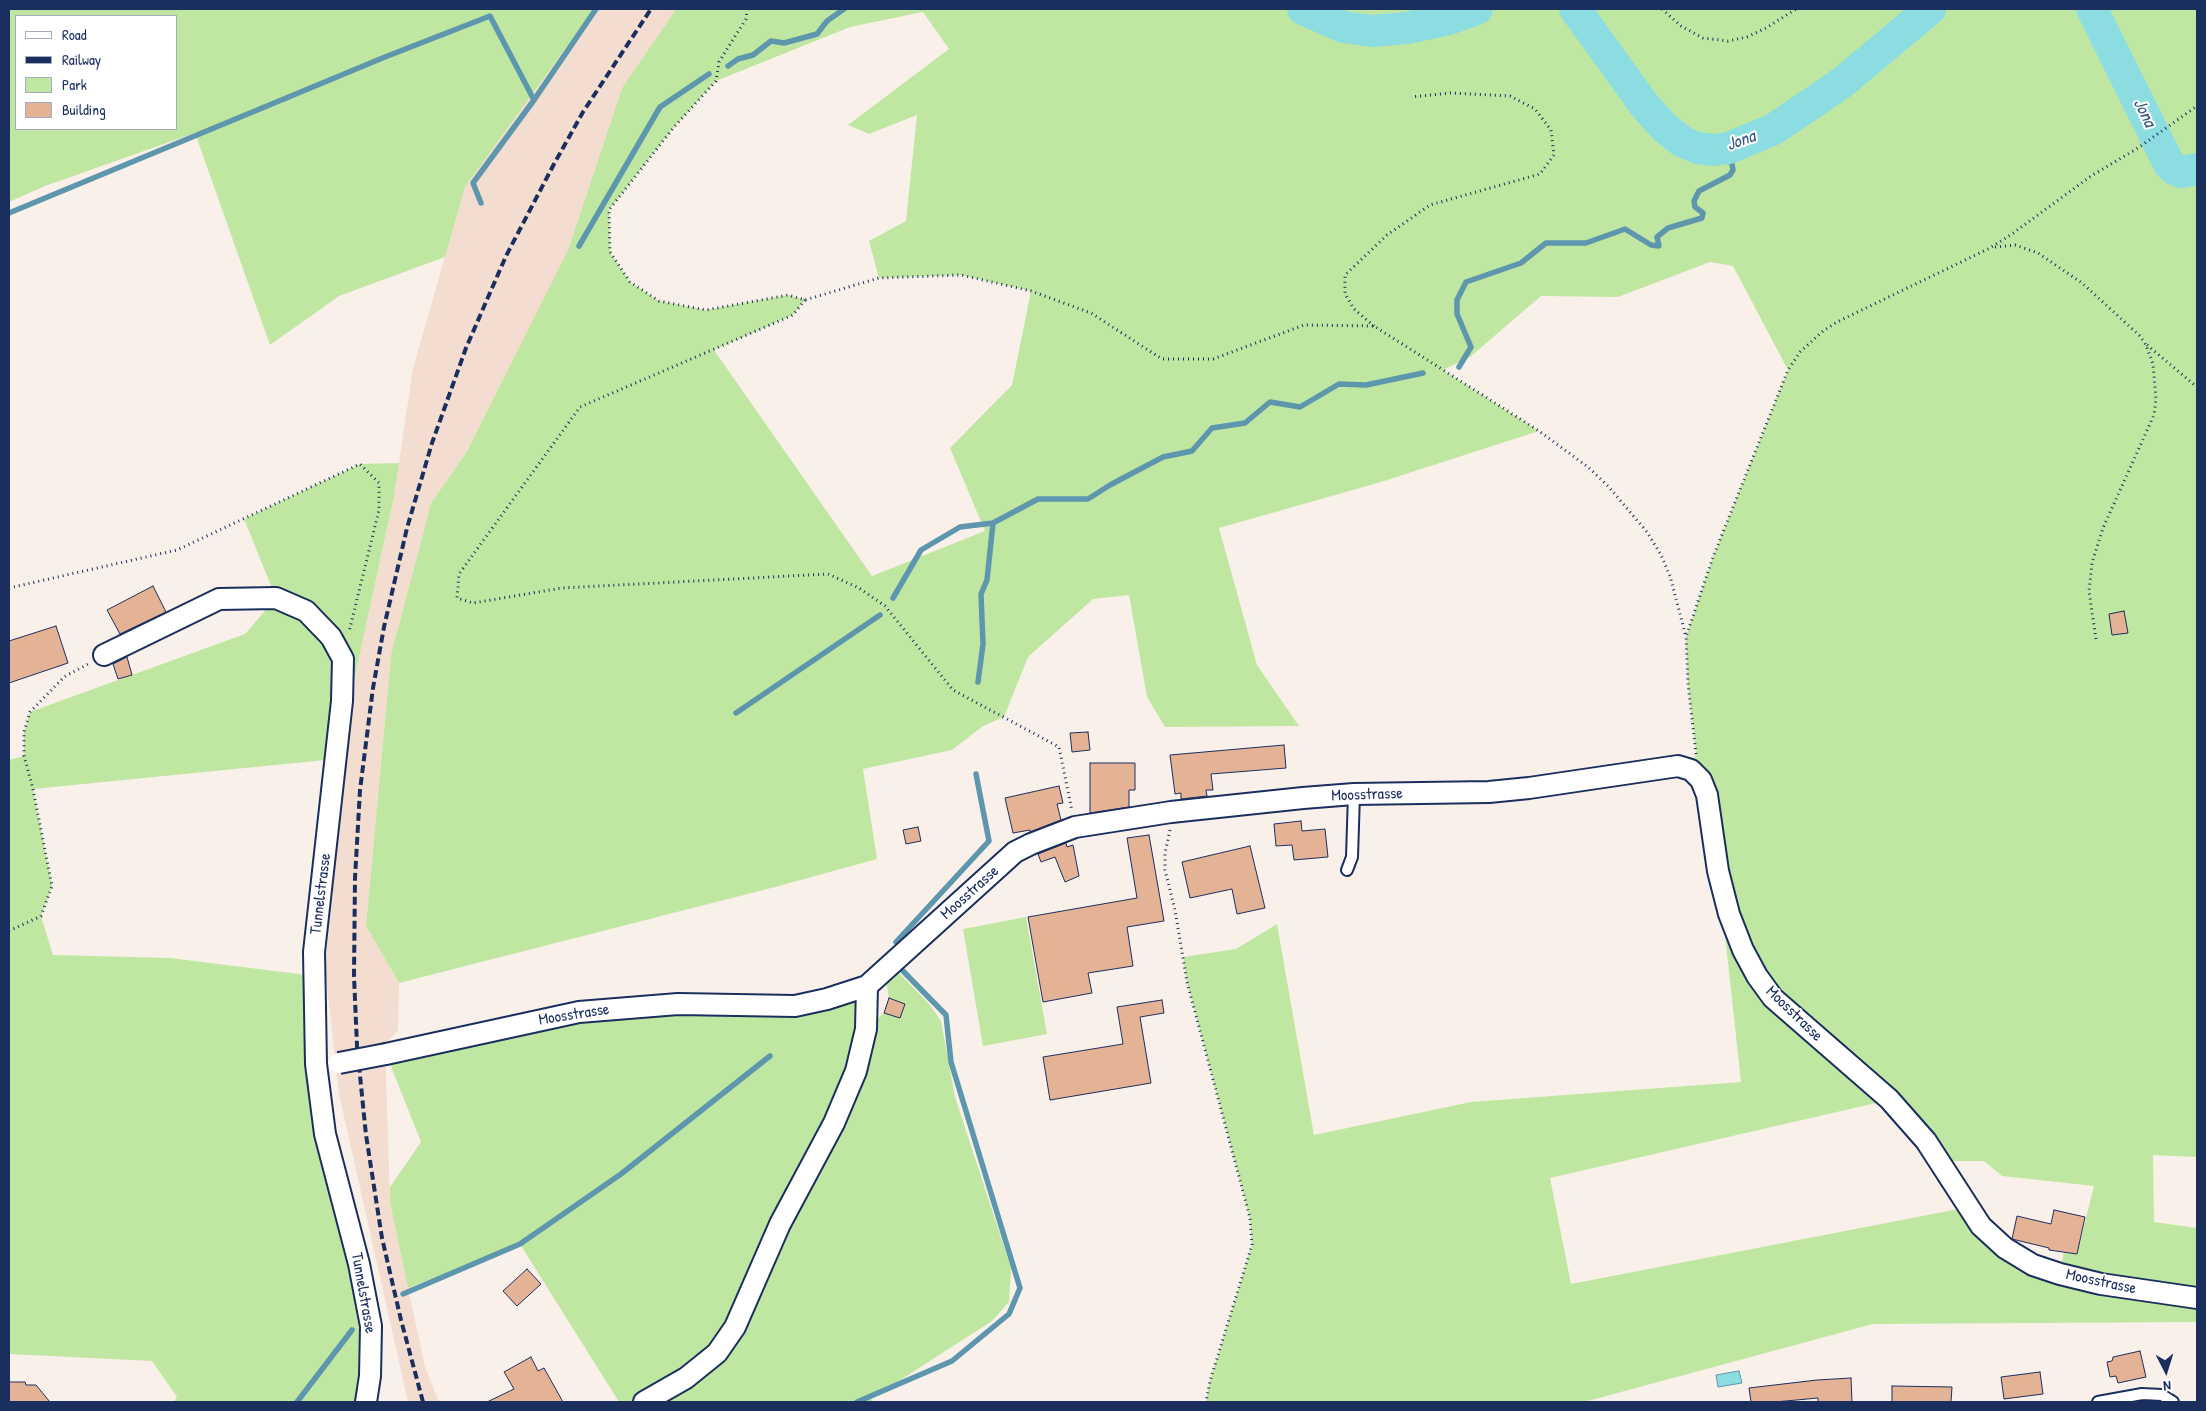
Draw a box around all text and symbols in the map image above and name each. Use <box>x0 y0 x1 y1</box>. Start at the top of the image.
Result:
legend <box>15 15 178 130</box>
text: Road <box>62 24 87 45</box>
text: Railway <box>62 49 101 70</box>
text: Park <box>62 74 87 95</box>
water label: Jona <box>2128 95 2160 131</box>
text: Building <box>62 99 106 120</box>
water label: Jona <box>1724 126 1758 156</box>
street label: Moosstrasse <box>1331 784 1403 806</box>
street label: Tunnelstrasse <box>306 852 336 936</box>
street label: Moosstrasse <box>937 862 1003 924</box>
street label: Moosstrasse <box>1762 982 1826 1046</box>
street label: Moosstrasse <box>537 1000 611 1030</box>
street label: Tunnelstrasse <box>346 1251 380 1335</box>
street label: Moosstrasse <box>2064 1265 2138 1299</box>
north arrow <box>2141 1346 2191 1396</box>
text: N <box>2163 1377 2172 1396</box>

